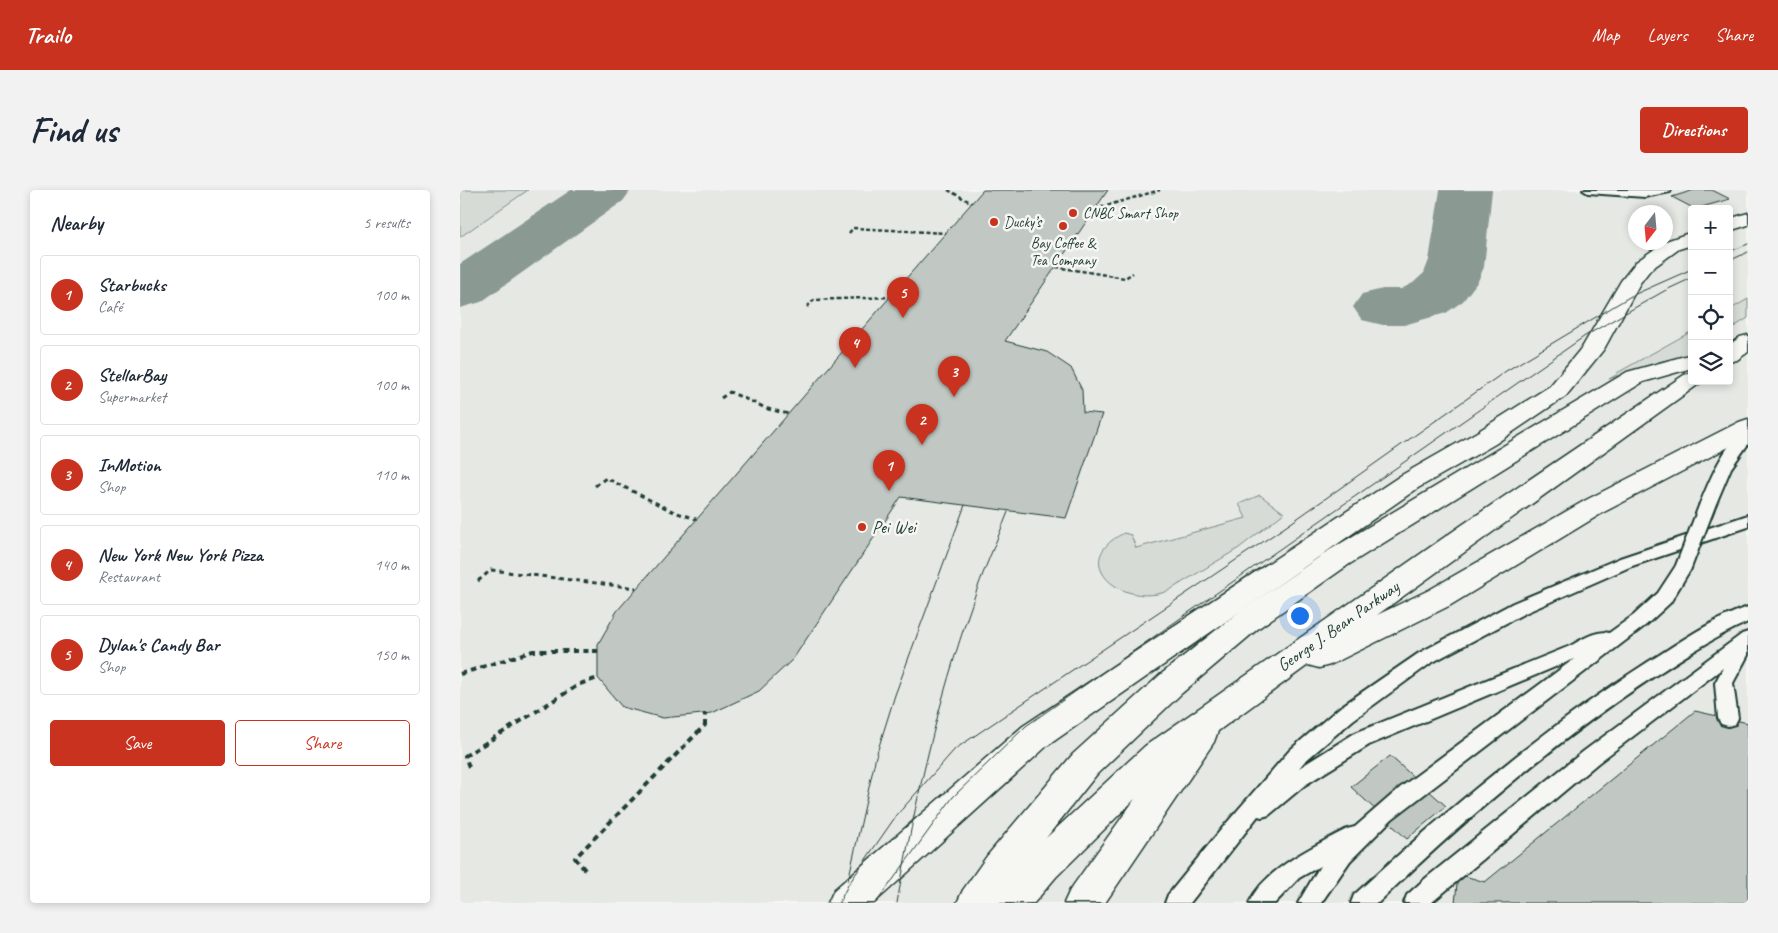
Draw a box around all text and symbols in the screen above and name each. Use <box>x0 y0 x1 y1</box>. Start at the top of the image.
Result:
text: Trailo <box>25 20 71 50</box>
text: Map <box>1592 24 1620 46</box>
text: Layers <box>1648 24 1687 46</box>
text: Share <box>1715 24 1753 46</box>
button: Directions <box>1640 107 1748 153</box>
text: Find us <box>30 108 117 153</box>
place label: CNBC Smart Shop <box>1083 204 1179 223</box>
north arrow <box>1628 205 1673 250</box>
map controls <box>1688 205 1733 385</box>
button: + <box>1688 205 1733 250</box>
marker: CNBC Smart Shop <box>1067 207 1079 219</box>
text: Nearby <box>50 210 103 236</box>
text: 5 results <box>363 213 410 233</box>
place label: Ducky’s <box>1004 213 1043 232</box>
marker: Ducky’s <box>988 216 1000 228</box>
marker: Bay Coffee & Tea Company <box>1057 220 1069 232</box>
place label: Bay Coffee & Tea Company <box>1030 234 1097 270</box>
button: − <box>1688 250 1733 295</box>
text: Starbucks <box>98 273 166 297</box>
pin: 5 <box>887 277 919 318</box>
text: 1 <box>63 285 71 305</box>
text: 100 m <box>375 285 409 305</box>
button: locate <box>1688 295 1733 340</box>
text: Café <box>98 297 122 317</box>
pin: 4 <box>839 327 871 368</box>
button: layers <box>1688 340 1733 385</box>
pin: 3 <box>938 356 970 397</box>
text: StellarBay <box>98 363 166 387</box>
text: 2 <box>63 375 71 395</box>
text: 100 m <box>375 375 409 395</box>
text: Supermarket <box>98 387 166 407</box>
pin: 2 <box>906 404 938 445</box>
pin: 1 <box>873 450 905 491</box>
text: InMotion <box>98 453 161 477</box>
text: 3 <box>63 465 71 485</box>
text: 110 m <box>375 465 409 485</box>
text: Shop <box>98 477 125 497</box>
place label: Pei Wei <box>872 516 918 538</box>
marker: Pei Wei <box>856 521 868 533</box>
text: New York New York Pizza <box>98 543 263 567</box>
text: 4 <box>63 555 71 575</box>
text: 140 m <box>375 555 409 575</box>
text: Restaurant <box>98 567 160 587</box>
street label: George J. Bean Parkway <box>1273 575 1405 676</box>
your location <box>1287 603 1313 629</box>
text: Dylan's Candy Bar <box>98 633 219 657</box>
text: 5 <box>64 645 70 665</box>
text: 150 m <box>375 645 409 665</box>
text: Shop <box>98 657 125 677</box>
button: Save <box>50 720 225 766</box>
button: Share <box>235 720 410 766</box>

